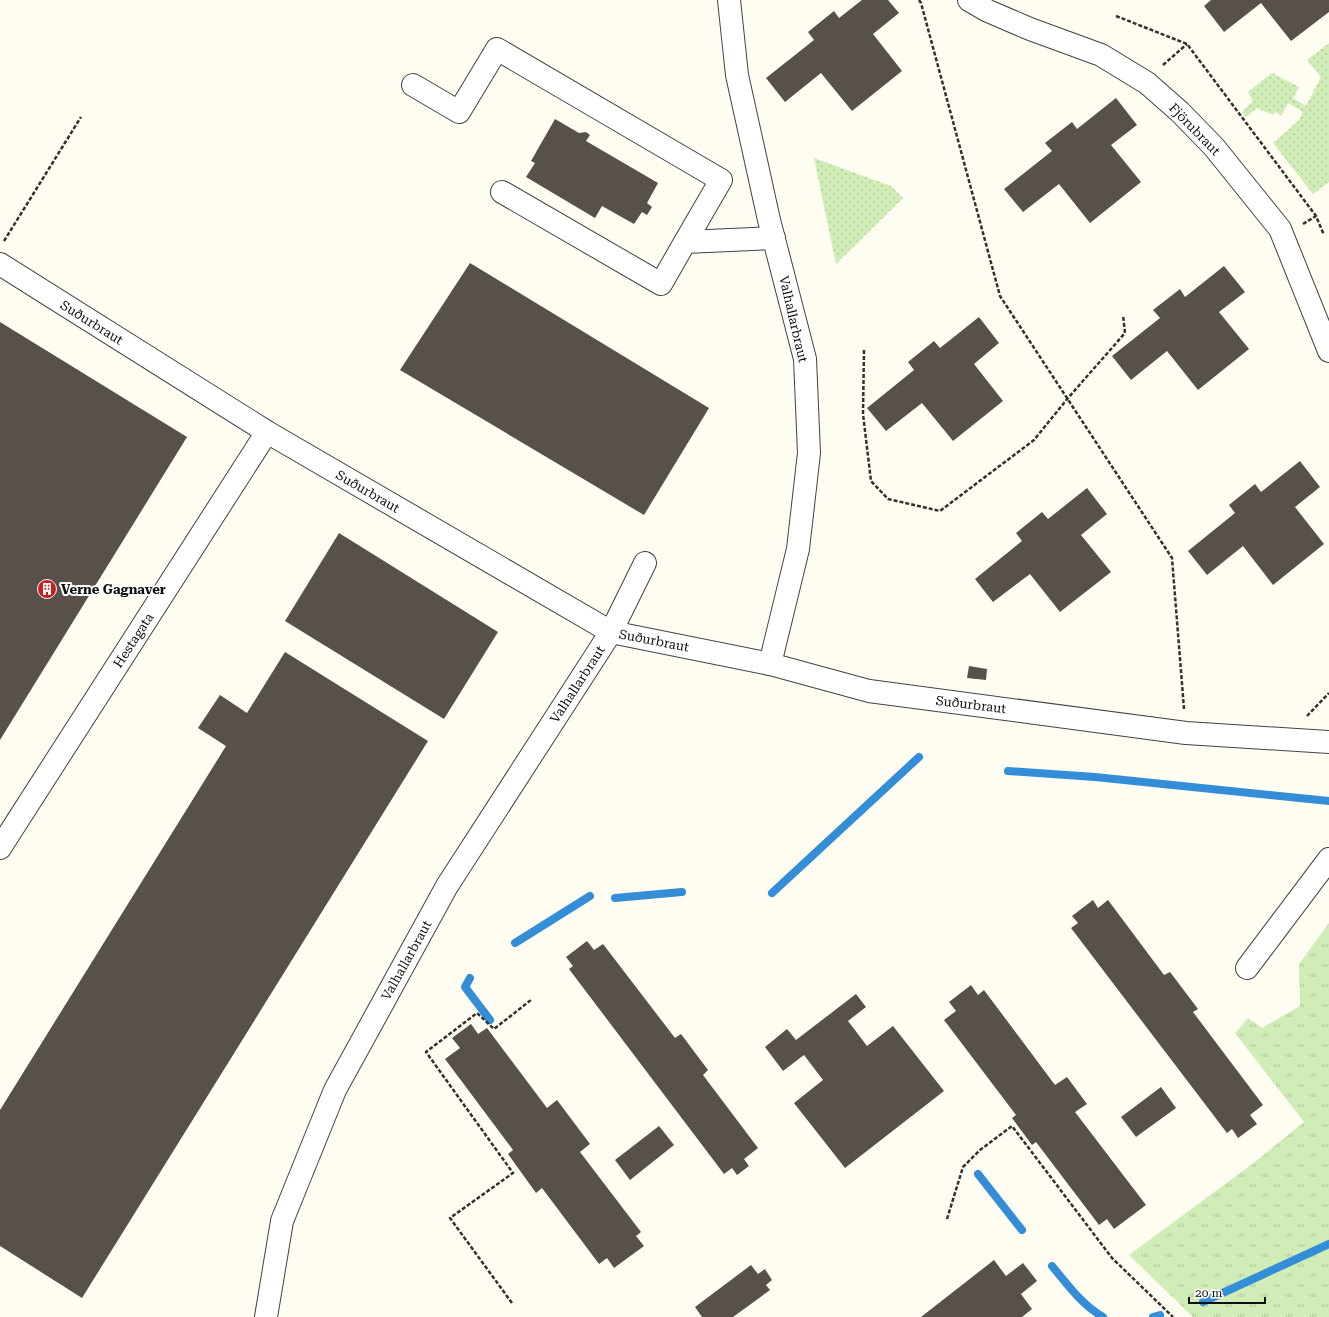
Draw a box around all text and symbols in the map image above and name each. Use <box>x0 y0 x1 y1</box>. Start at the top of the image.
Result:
street label: Fjörubraut <box>1166 100 1223 159</box>
street label: Valhallarbraut <box>776 274 811 364</box>
street label: Suðurbraut <box>58 297 126 348</box>
street label: Suðurbraut <box>333 467 402 516</box>
building icon: Verne Gagnaver <box>36 578 58 600</box>
place label: Verne Gagnaver <box>61 582 166 597</box>
street label: Hestagata <box>110 610 157 670</box>
street label: Suðurbraut <box>618 626 690 655</box>
street label: Valhallarbraut <box>547 643 608 726</box>
street label: Suðurbraut <box>935 693 1007 716</box>
street label: Valhallarbraut <box>378 918 435 1003</box>
scale bar <box>1189 1279 1265 1305</box>
text: 20 m <box>1195 1286 1222 1300</box>

